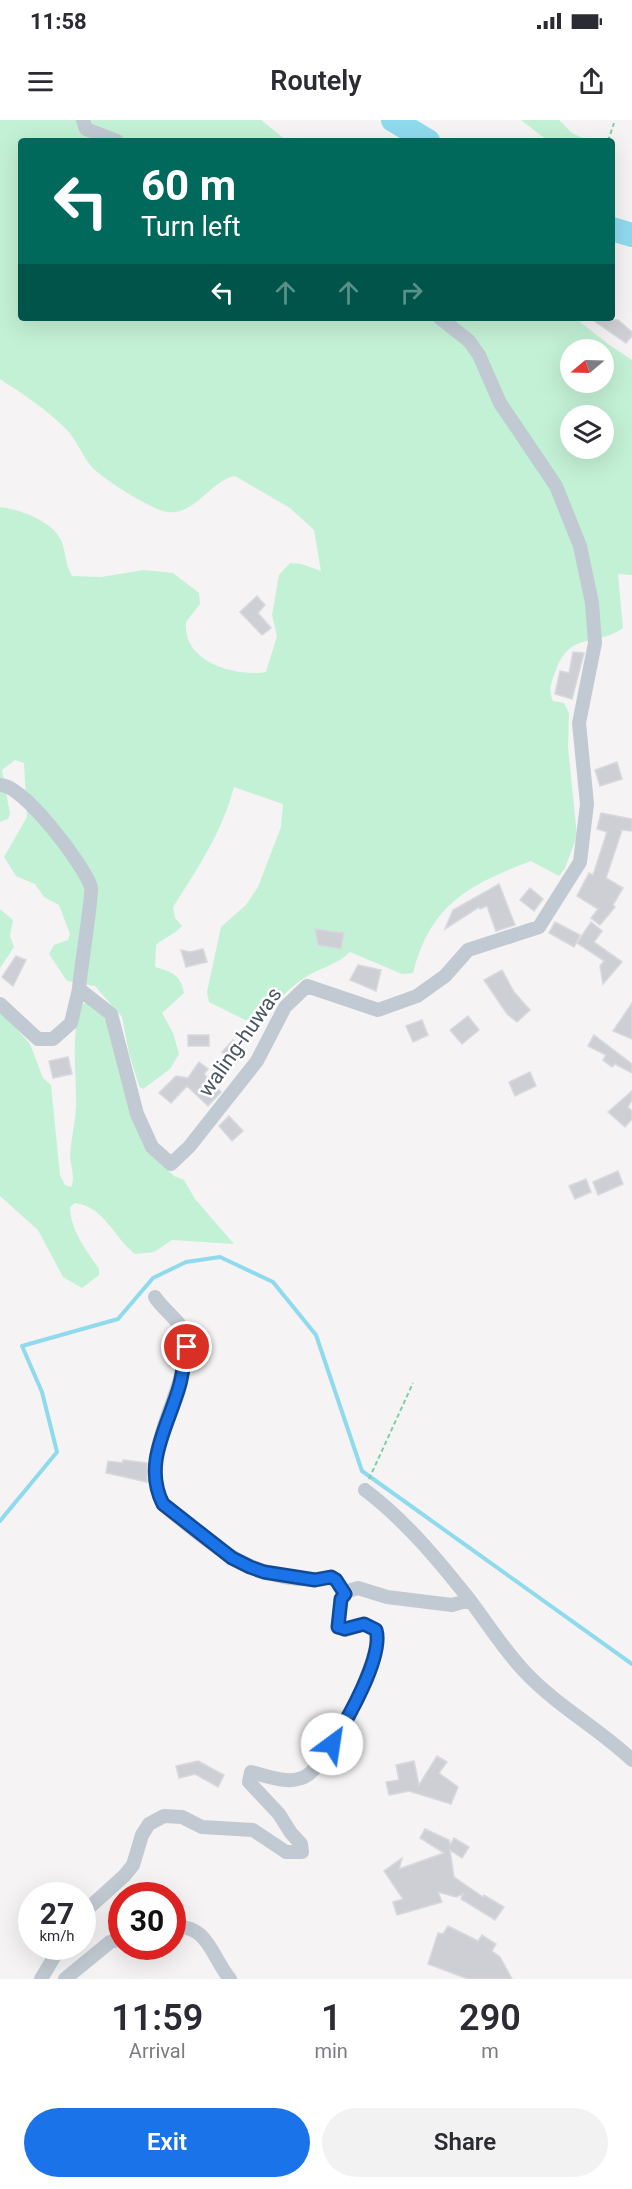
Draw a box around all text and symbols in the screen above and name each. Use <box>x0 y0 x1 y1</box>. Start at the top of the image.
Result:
text: 11:58 <box>30 9 87 34</box>
icon: menu <box>24 65 57 98</box>
text: Routely <box>270 65 362 97</box>
icon: share <box>575 65 608 98</box>
text: 60 m <box>141 161 236 210</box>
icon: left <box>42 162 120 240</box>
text: Turn left <box>141 211 241 243</box>
icon: left <box>206 276 239 309</box>
icon: ahead <box>269 276 302 309</box>
icon: ahead <box>332 276 365 309</box>
icon: right <box>395 276 428 309</box>
north arrow <box>560 339 614 393</box>
map controls <box>560 339 614 459</box>
button: layers <box>560 405 614 459</box>
street label: waling-huwas <box>194 983 286 1101</box>
pin <box>161 1321 212 1372</box>
icon: arrive <box>170 1330 203 1363</box>
position arrow <box>300 1712 364 1776</box>
speed limit sign: 30 <box>108 1882 186 1960</box>
text: 27 <box>40 1896 74 1931</box>
text: km/h <box>39 1927 75 1945</box>
text: 11:59 <box>111 1997 203 2039</box>
text: 1 <box>321 1997 341 2039</box>
text: 290 <box>459 1997 521 2039</box>
text: Arrival <box>129 2039 186 2063</box>
text: min <box>314 2039 348 2063</box>
text: m <box>481 2039 499 2063</box>
button: Exit <box>24 2108 310 2177</box>
button: Share <box>322 2108 608 2177</box>

